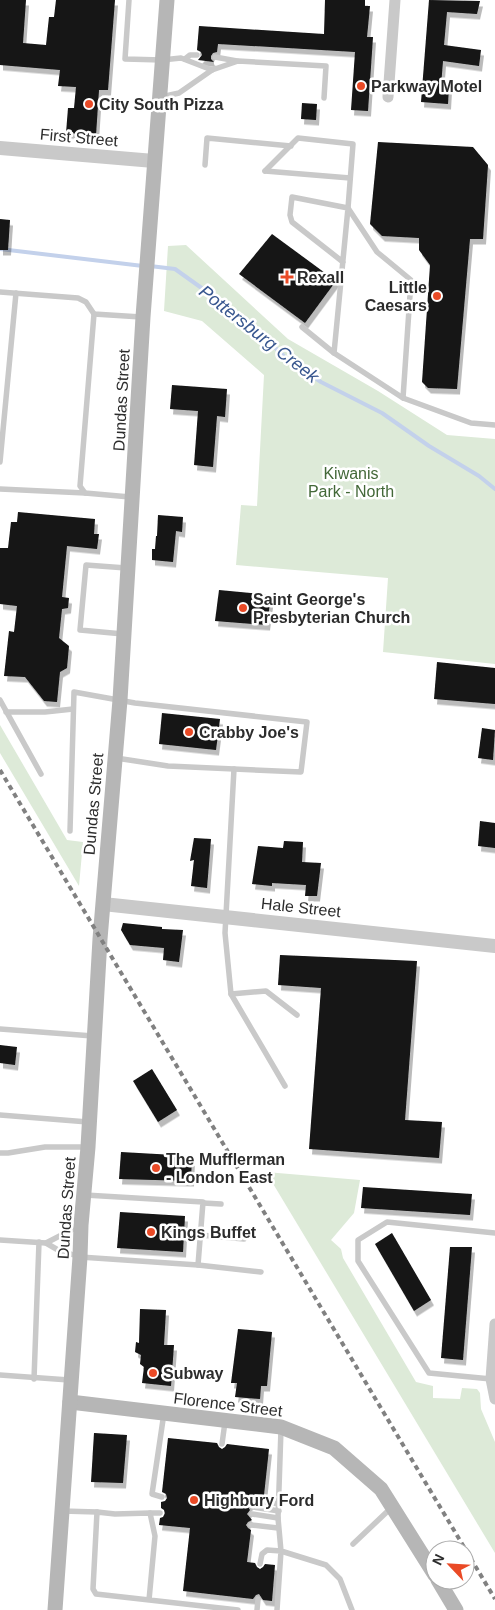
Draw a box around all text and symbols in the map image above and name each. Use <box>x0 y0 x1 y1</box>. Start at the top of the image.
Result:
place label: Parkway Motel <box>371 78 482 95</box>
marker: Parkway Motel <box>355 80 367 92</box>
place label: City South Pizza <box>99 96 224 113</box>
marker: City South Pizza <box>83 98 95 110</box>
street label: First Street <box>39 126 119 149</box>
place label: Rexall <box>297 269 344 286</box>
marker: Rexall <box>281 271 293 283</box>
place label: Little Caesars <box>365 279 427 314</box>
water label: Pottersburg Creek <box>195 281 323 387</box>
marker: Little Caesars <box>431 290 443 302</box>
street label: Dundas Street <box>110 348 133 452</box>
park label: Kiwanis Park - North <box>308 465 394 500</box>
place label: Saint George's Presbyterian Church <box>253 591 410 626</box>
marker: Saint George's Presbyterian Church <box>237 602 249 614</box>
place label: Crabby Joe's <box>199 724 299 741</box>
marker: Crabby Joe's <box>183 726 195 738</box>
street label: Dundas Street <box>81 752 106 856</box>
street label: Hale Street <box>260 895 342 920</box>
place label: The Mufflerman - London East <box>166 1151 285 1186</box>
street label: Dundas Street <box>54 1156 79 1260</box>
marker: The Mufflerman - London East <box>150 1162 162 1174</box>
place label: Kings Buffet <box>161 1224 257 1241</box>
marker: Kings Buffet <box>145 1226 157 1238</box>
place label: Subway <box>163 1365 224 1382</box>
marker: Subway <box>147 1367 159 1379</box>
street label: Florence Street <box>173 1389 284 1420</box>
place label: Highbury Ford <box>204 1492 314 1509</box>
marker: Highbury Ford <box>188 1494 200 1506</box>
north arrow <box>425 1540 475 1590</box>
text: N <box>429 1552 448 1567</box>

